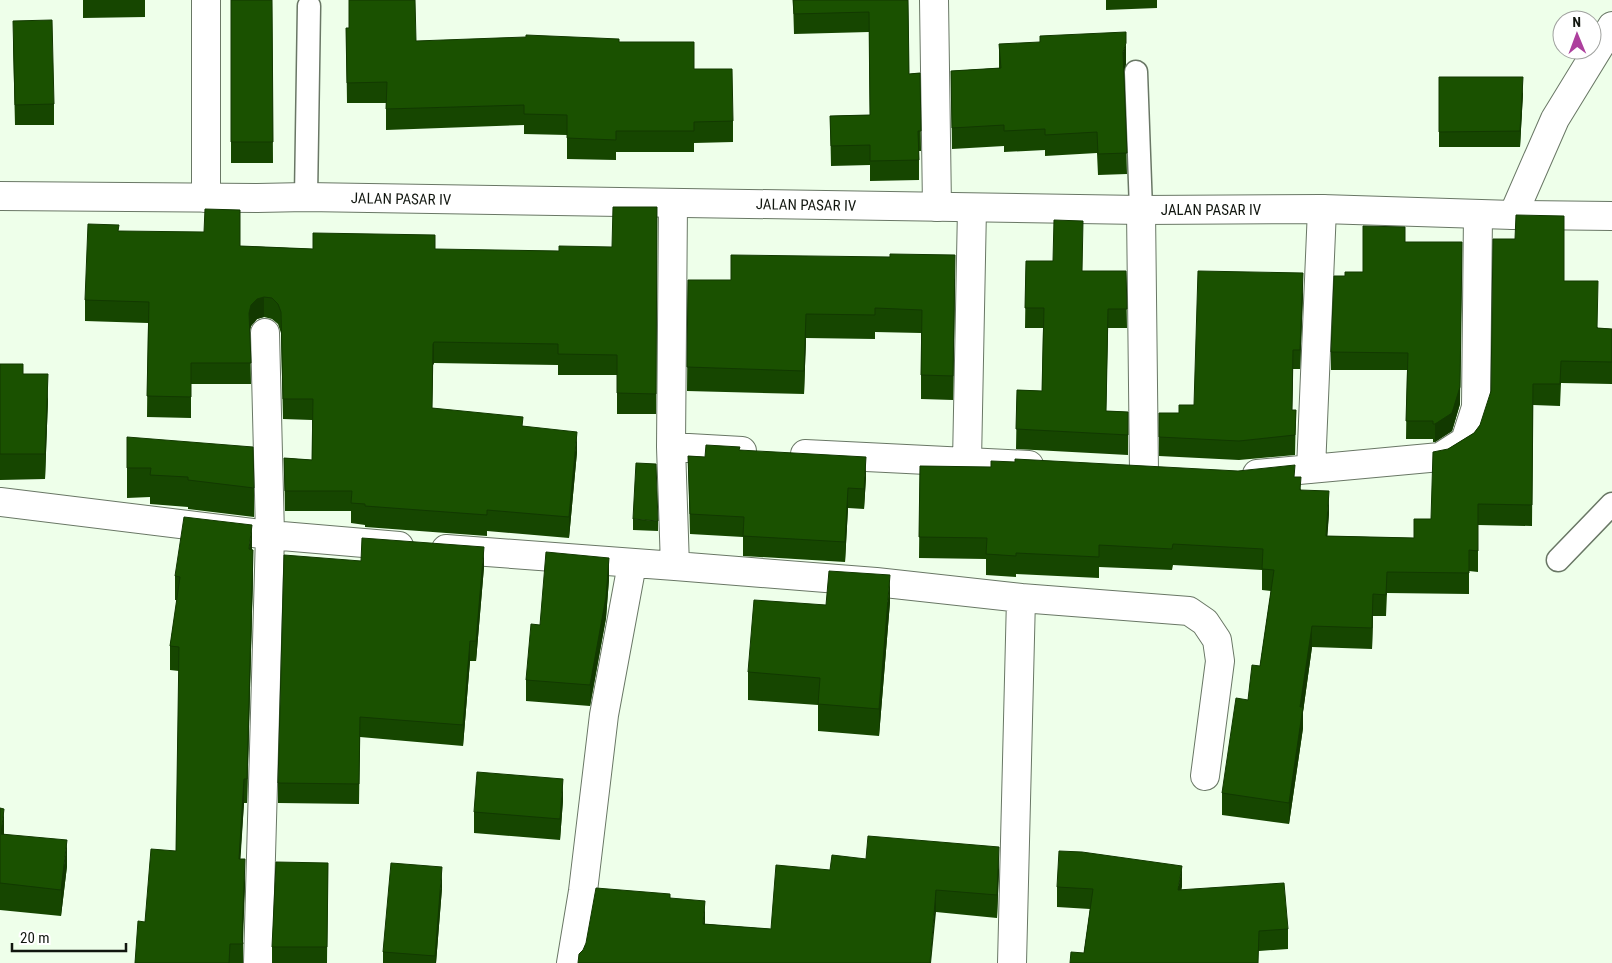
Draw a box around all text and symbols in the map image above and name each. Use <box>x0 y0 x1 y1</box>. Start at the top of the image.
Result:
north arrow <box>1552 10 1602 60</box>
text: N <box>1572 14 1581 30</box>
street label: JALAN PASAR IV <box>351 189 452 209</box>
street label: JALAN PASAR IV <box>756 195 857 215</box>
street label: JALAN PASAR IV <box>1161 201 1262 219</box>
scale bar <box>12 920 126 952</box>
text: 20 m <box>20 929 50 947</box>

